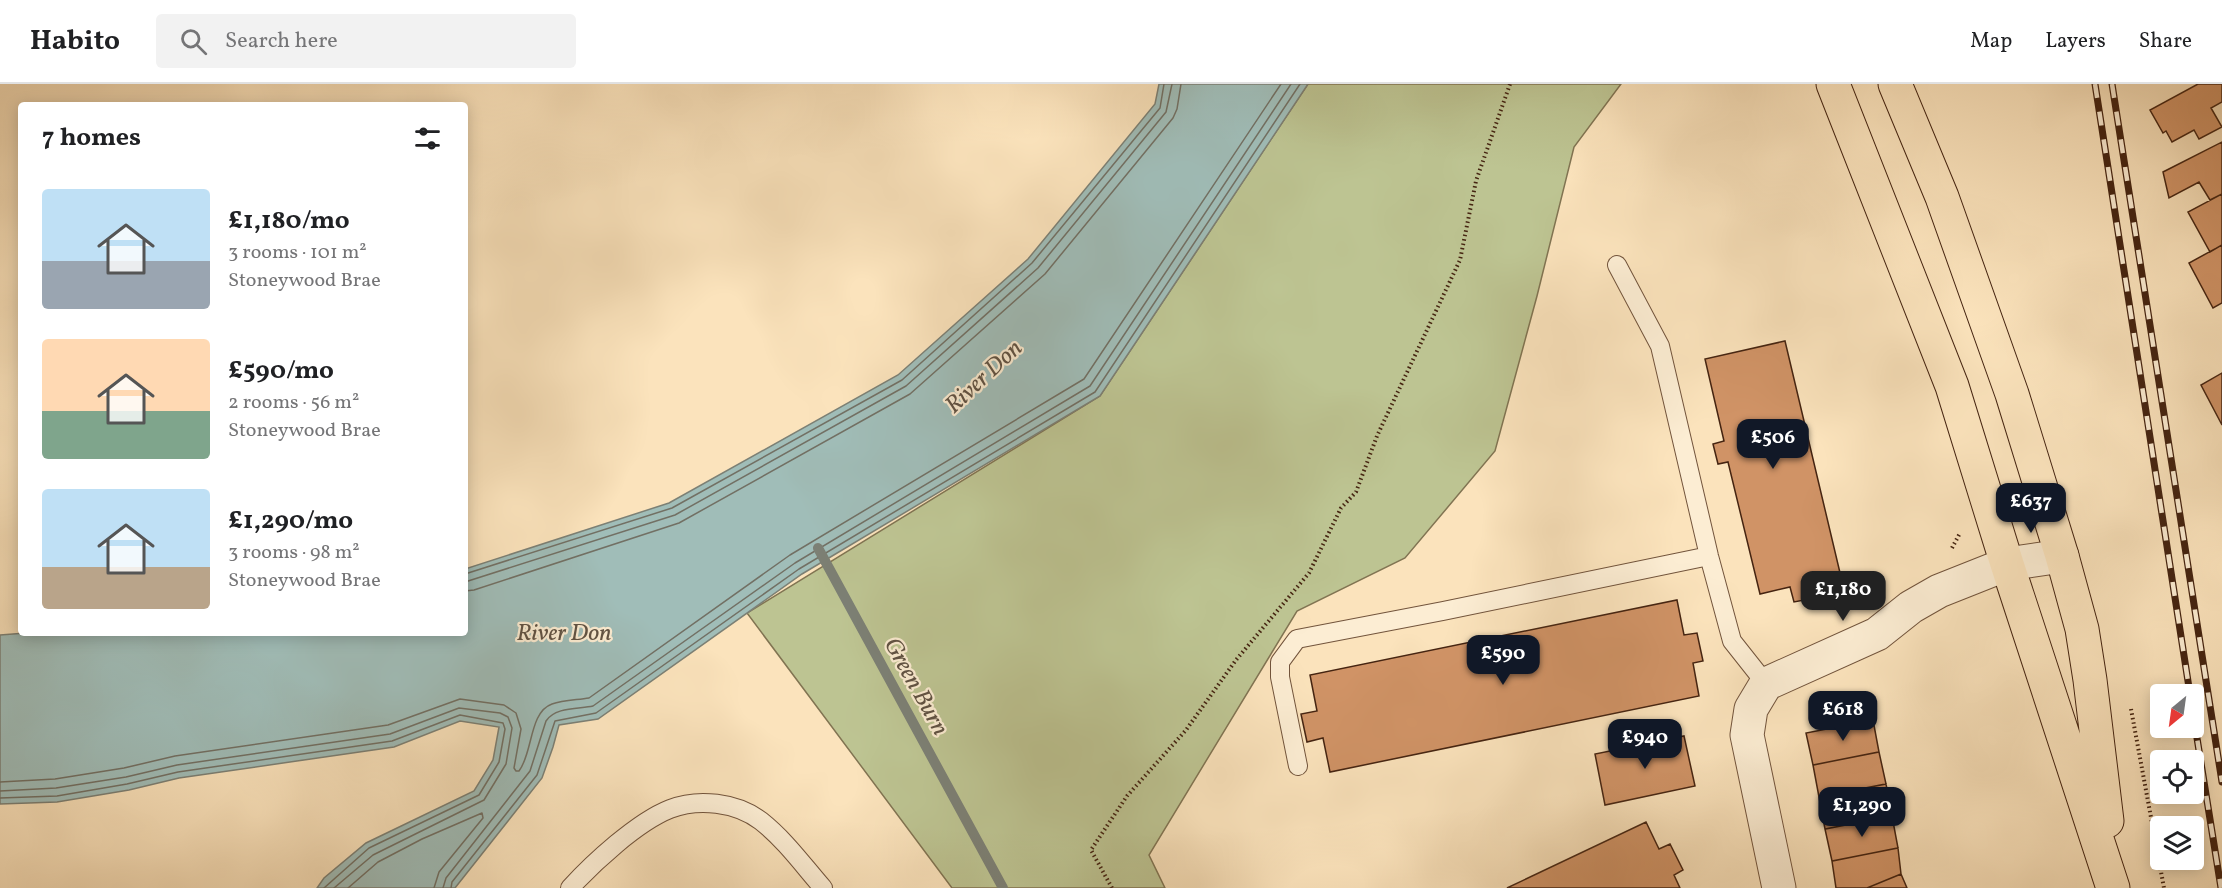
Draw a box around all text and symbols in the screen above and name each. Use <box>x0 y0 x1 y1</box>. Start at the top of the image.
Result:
search box <box>156 14 576 68</box>
text: Habito <box>30 22 120 61</box>
icon: search <box>177 25 210 58</box>
text: Search here <box>225 26 338 57</box>
text: Map <box>1970 27 2012 56</box>
text: Layers <box>2045 27 2106 56</box>
text: Share <box>2139 27 2192 56</box>
text: 7 homes <box>42 120 141 156</box>
icon: filters <box>411 122 444 155</box>
text: £1,180/mo <box>228 203 350 239</box>
icon: home <box>90 213 162 285</box>
text: 3 rooms · 101 m² <box>228 239 367 267</box>
text: Stoneywood Brae <box>228 267 381 295</box>
water label: River Don <box>938 333 1031 422</box>
text: £590/mo <box>228 353 334 389</box>
icon: home <box>90 363 162 435</box>
text: 2 rooms · 56 m² <box>228 389 359 417</box>
text: Stoneywood Brae <box>228 417 381 445</box>
pin: £506 <box>1737 419 1809 470</box>
text: £506 <box>1751 424 1795 452</box>
pin: £637 <box>1995 483 2067 534</box>
text: £637 <box>2010 488 2052 516</box>
text: £1,290/mo <box>228 503 353 539</box>
icon: home <box>90 513 162 585</box>
text: 3 rooms · 98 m² <box>228 539 360 567</box>
text: Stoneywood Brae <box>228 567 381 595</box>
pin: £1,180 <box>1794 571 1892 622</box>
text: £1,180 <box>1815 576 1871 604</box>
water label: River Don <box>516 617 612 651</box>
water label: Green Burn <box>874 632 956 742</box>
pin: £590 <box>1467 635 1539 686</box>
text: £590 <box>1481 640 1525 668</box>
north arrow <box>2150 684 2204 738</box>
map controls <box>2150 684 2204 870</box>
pin: £618 <box>1807 691 1879 742</box>
text: £618 <box>1822 696 1864 724</box>
pin: £940 <box>1609 719 1681 770</box>
text: £940 <box>1622 724 1668 752</box>
button: locate <box>2150 750 2204 804</box>
pin: £1,290 <box>1813 787 1911 838</box>
text: £1,290 <box>1832 792 1892 820</box>
button: layers <box>2150 816 2204 870</box>

